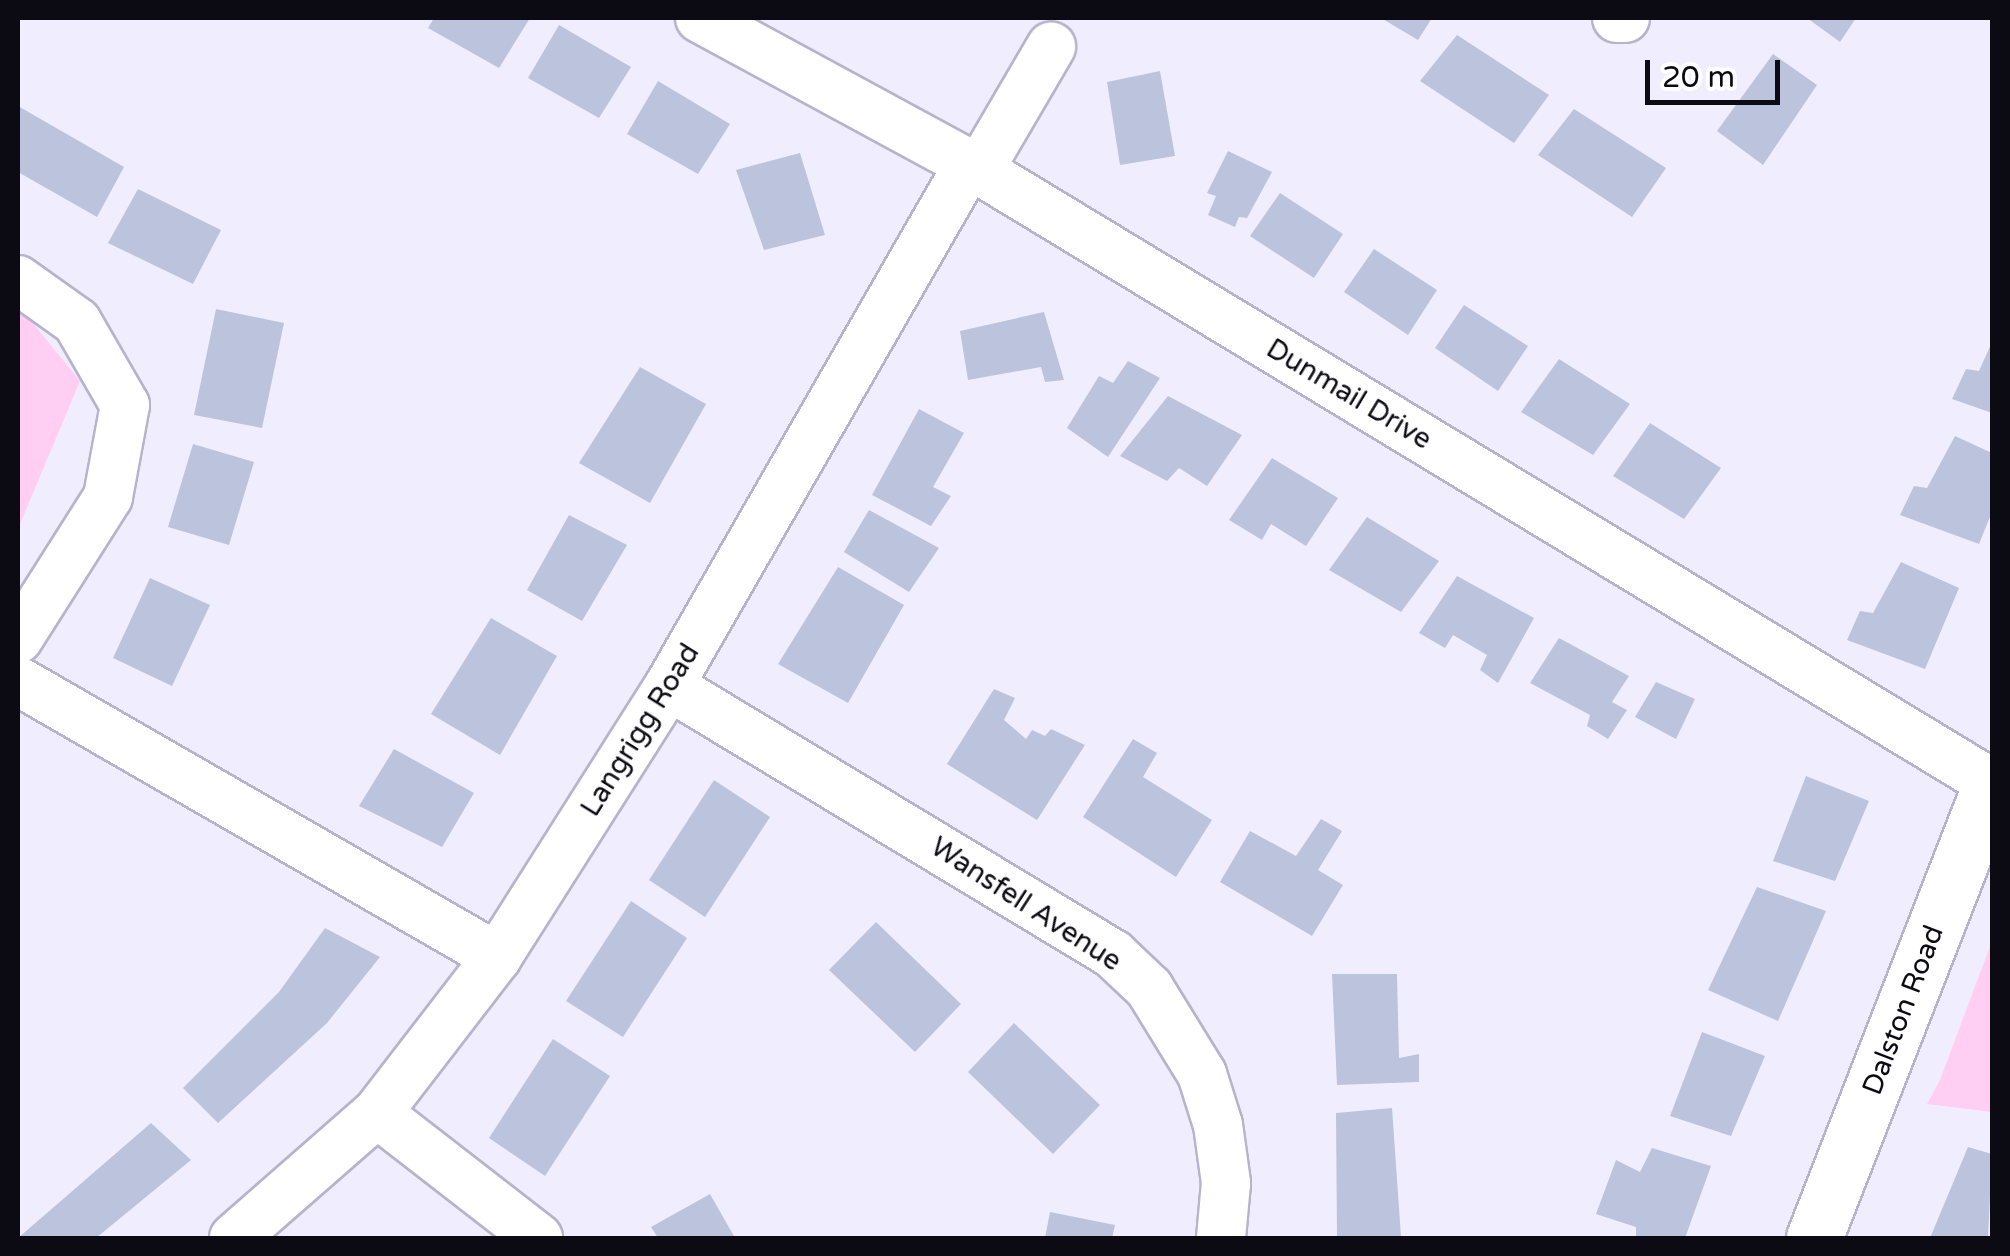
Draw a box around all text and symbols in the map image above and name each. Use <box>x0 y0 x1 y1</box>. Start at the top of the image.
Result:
scale bar <box>1650 40 1785 102</box>
text: 20 m <box>1662 59 1735 96</box>
street label: Dunmail Drive <box>1260 332 1438 456</box>
street label: Langrigg Road <box>573 637 707 823</box>
street label: Wansfell Avenue <box>924 830 1128 978</box>
street label: Dalston Road <box>1855 920 1951 1100</box>

